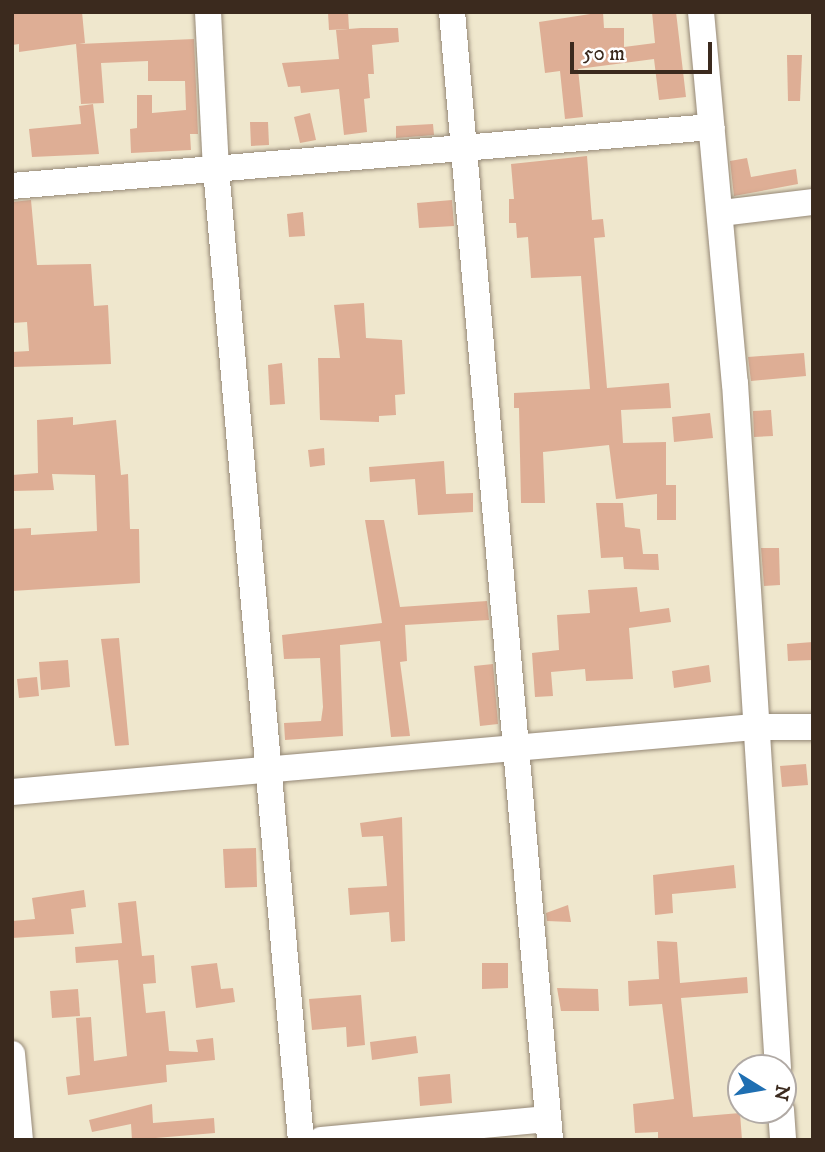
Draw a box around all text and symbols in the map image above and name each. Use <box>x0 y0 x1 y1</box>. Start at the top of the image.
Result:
scale bar <box>573 28 715 72</box>
text: 50 m <box>583 41 625 67</box>
north arrow <box>727 1054 797 1124</box>
text: N <box>768 1083 794 1103</box>

